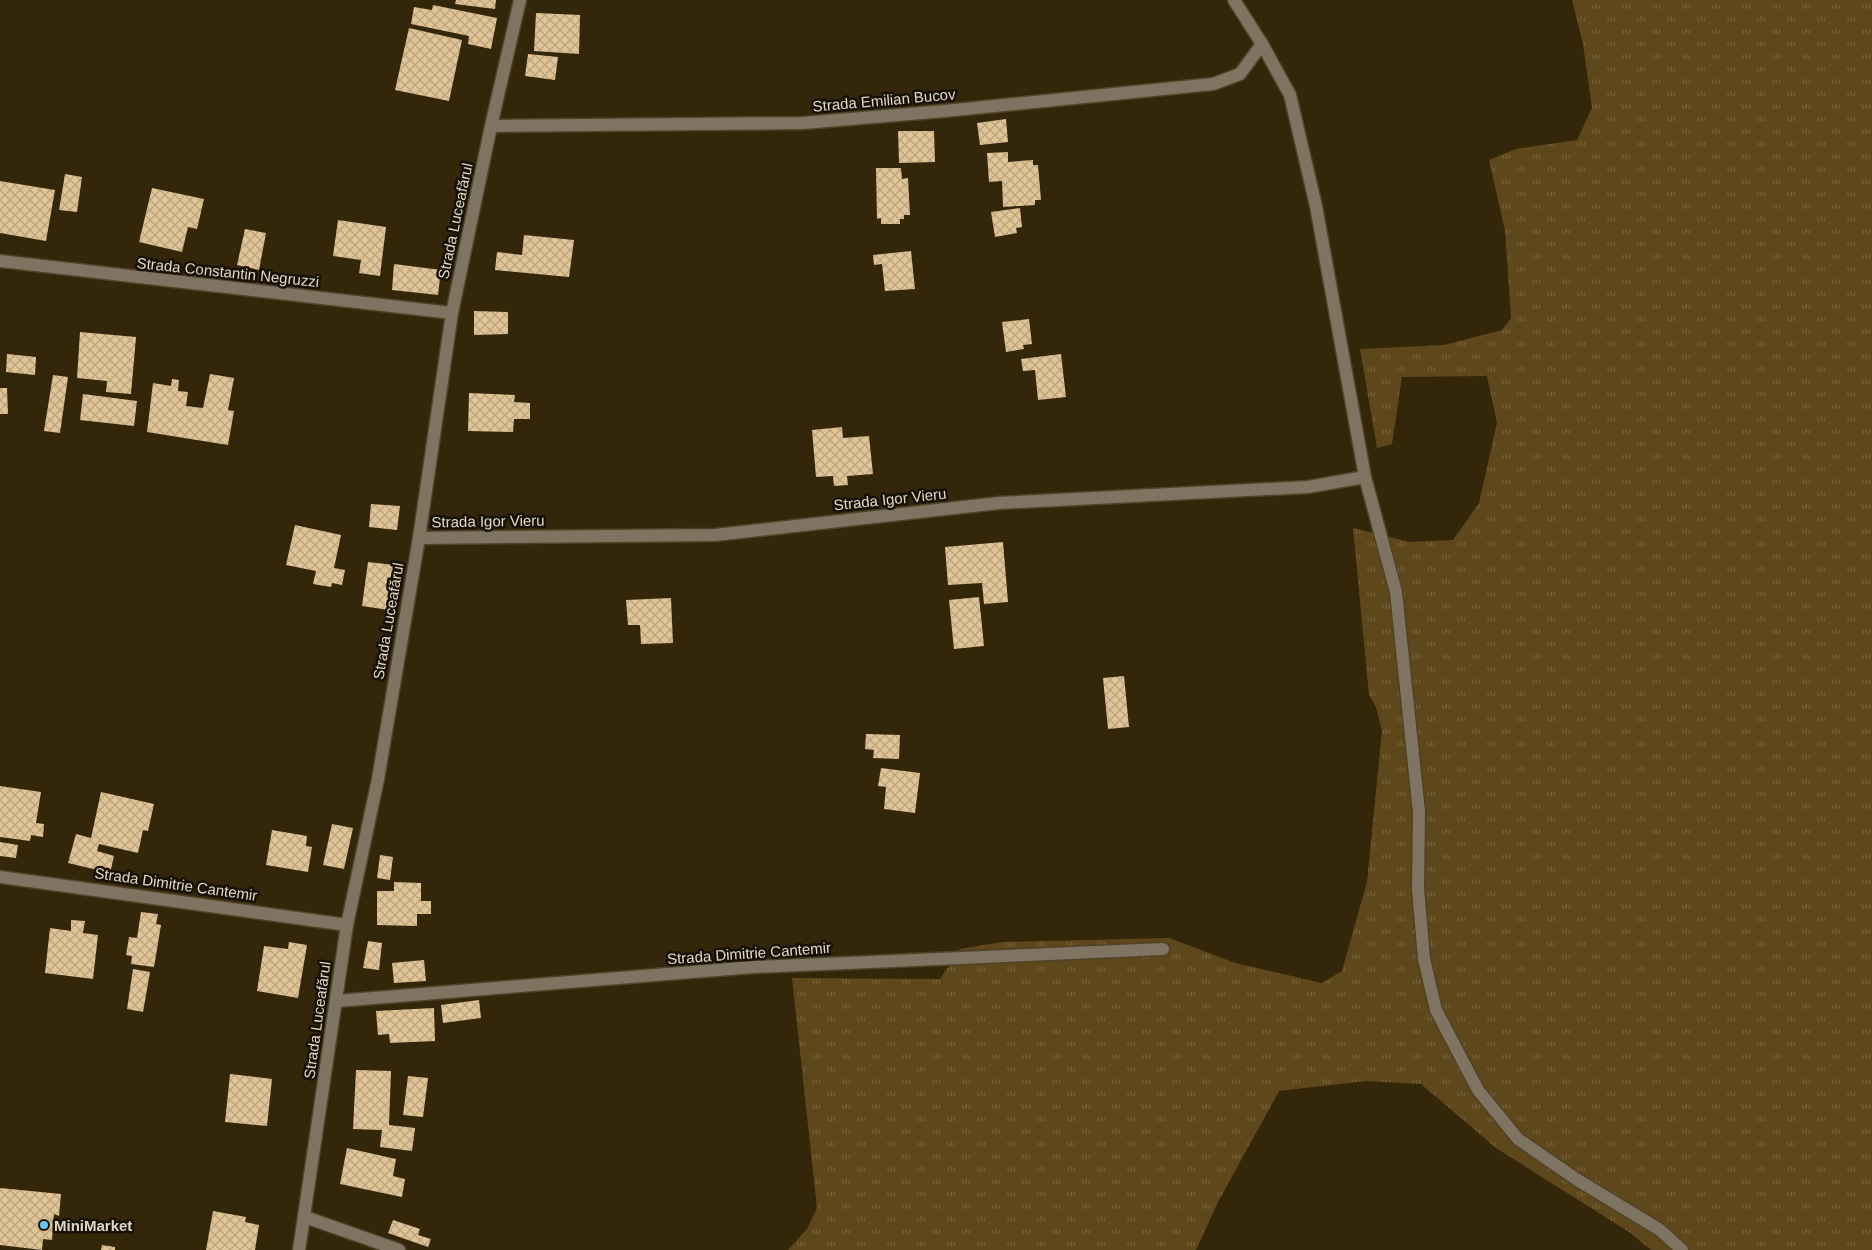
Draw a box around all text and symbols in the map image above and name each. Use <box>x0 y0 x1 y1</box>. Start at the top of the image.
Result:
street label: Strada Emilian Bucov <box>812 85 957 115</box>
street label: Strada Luceafărul <box>434 161 476 281</box>
street label: Strada Constantin Negruzzi <box>136 254 320 290</box>
street label: Strada Igor Vieru <box>833 485 947 513</box>
street label: Strada Igor Vieru <box>431 512 545 530</box>
street label: Strada Luceafărul <box>369 561 407 681</box>
street label: Strada Dimitrie Cantemir <box>94 864 258 904</box>
street label: Strada Dimitrie Cantemir <box>666 939 832 967</box>
street label: Strada Luceafărul <box>300 960 334 1080</box>
place label: MiniMarket <box>54 1217 132 1234</box>
marker: MiniMarket <box>38 1219 50 1231</box>

